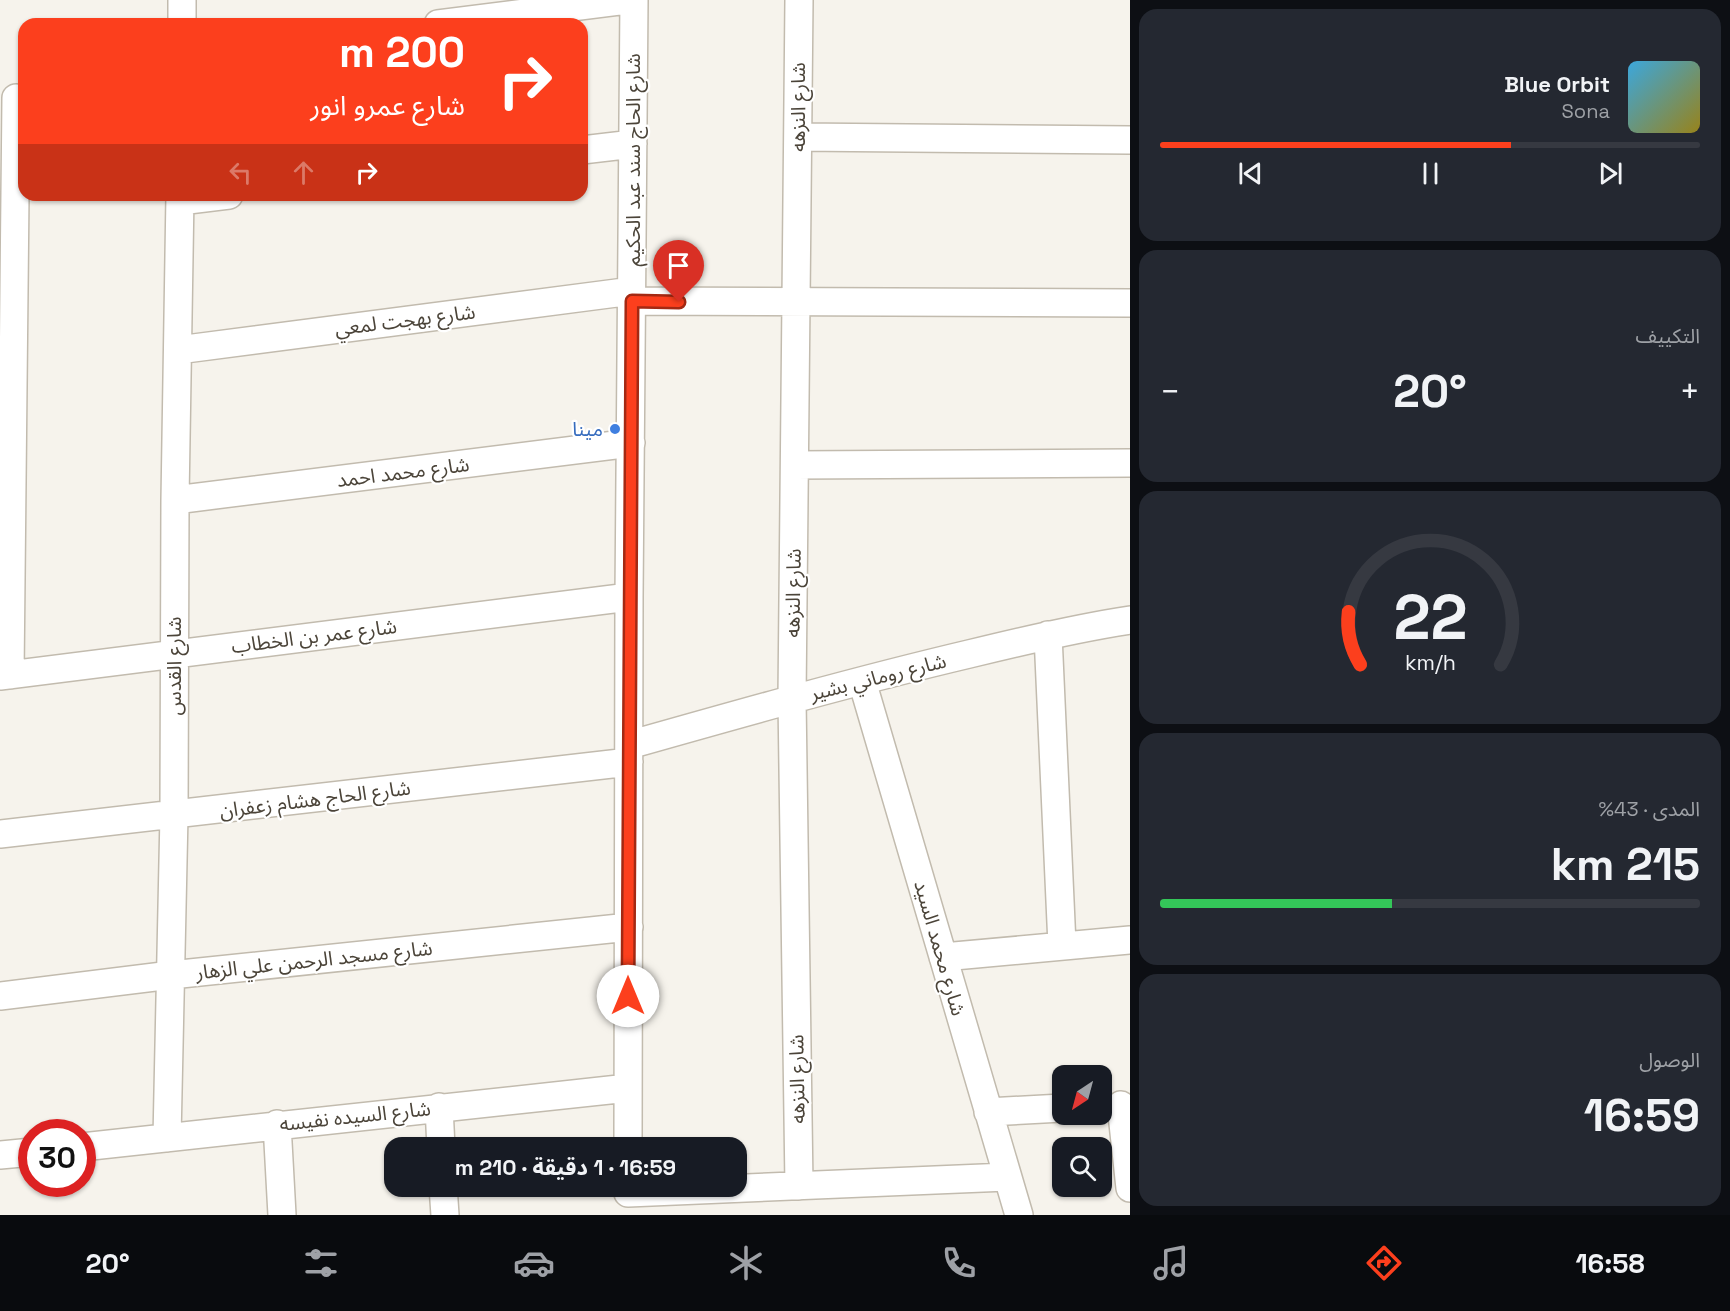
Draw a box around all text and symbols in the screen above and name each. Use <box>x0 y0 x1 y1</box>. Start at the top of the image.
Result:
text: 200 m <box>339 26 465 79</box>
icon: right <box>486 42 564 120</box>
street label: شارع الحاج سند عبد الحكيم <box>620 53 648 267</box>
street label: شارع النزهه <box>785 62 813 152</box>
text: Blue Orbit <box>1504 70 1610 98</box>
text: شارع عمرو انور <box>310 88 465 123</box>
text: Sona <box>1562 98 1610 124</box>
icon: left <box>224 156 257 189</box>
icon: ahead <box>287 156 320 189</box>
icon: right <box>350 156 383 189</box>
icon: previous <box>1234 157 1267 190</box>
icon: pause <box>1414 157 1447 190</box>
icon: next <box>1594 157 1627 190</box>
pin <box>653 240 704 302</box>
icon: arrive <box>662 249 695 282</box>
street label: شارع بهجت لمعي <box>333 298 477 344</box>
text: التكييف <box>1636 323 1700 349</box>
text: 20° <box>1393 363 1467 420</box>
text: − <box>1160 371 1180 413</box>
text: + <box>1680 371 1700 413</box>
place label: مينا <box>572 416 603 442</box>
marker: مينا <box>608 422 622 436</box>
street label: شارع محمد احمد <box>335 451 471 495</box>
street label: شارع النزهه <box>779 548 809 638</box>
text: 22 <box>1393 578 1467 657</box>
street label: شارع عمر بن الخطاب <box>230 613 398 661</box>
street label: شارع القدس <box>161 617 189 715</box>
street label: شارع روماني بشير <box>806 647 950 709</box>
text: km/h <box>1404 649 1456 676</box>
street label: شارع الحاج هشام زعفران <box>218 774 412 826</box>
text: المدى · 43% <box>1599 796 1700 822</box>
text: 215 km <box>1551 836 1700 893</box>
street label: شارع محمد السيد <box>906 877 972 1019</box>
street label: شارع مسجد الرحمن علي الزهار <box>193 935 434 988</box>
position arrow <box>596 964 660 1028</box>
street label: شارع النزهه <box>783 1034 813 1124</box>
text: الوصول <box>1639 1047 1700 1073</box>
north arrow <box>1052 1065 1112 1125</box>
map controls <box>1052 1065 1112 1197</box>
text: 16:59 <box>1584 1087 1700 1144</box>
street label: شارع السيده نفيسه <box>278 1095 432 1139</box>
speed limit sign: 30 <box>18 1119 96 1197</box>
button: search <box>1052 1137 1112 1197</box>
text: 16:59 · 1 دقيقة · 210 m <box>455 1153 676 1181</box>
icon: filters <box>300 1242 342 1284</box>
icon: car <box>513 1242 555 1284</box>
icon: climate <box>725 1242 767 1284</box>
icon: phone <box>938 1242 980 1284</box>
icon: music <box>1150 1242 1192 1284</box>
icon: directions <box>1363 1242 1405 1284</box>
text: 20° <box>85 1246 130 1281</box>
text: 16:58 <box>1575 1246 1645 1281</box>

